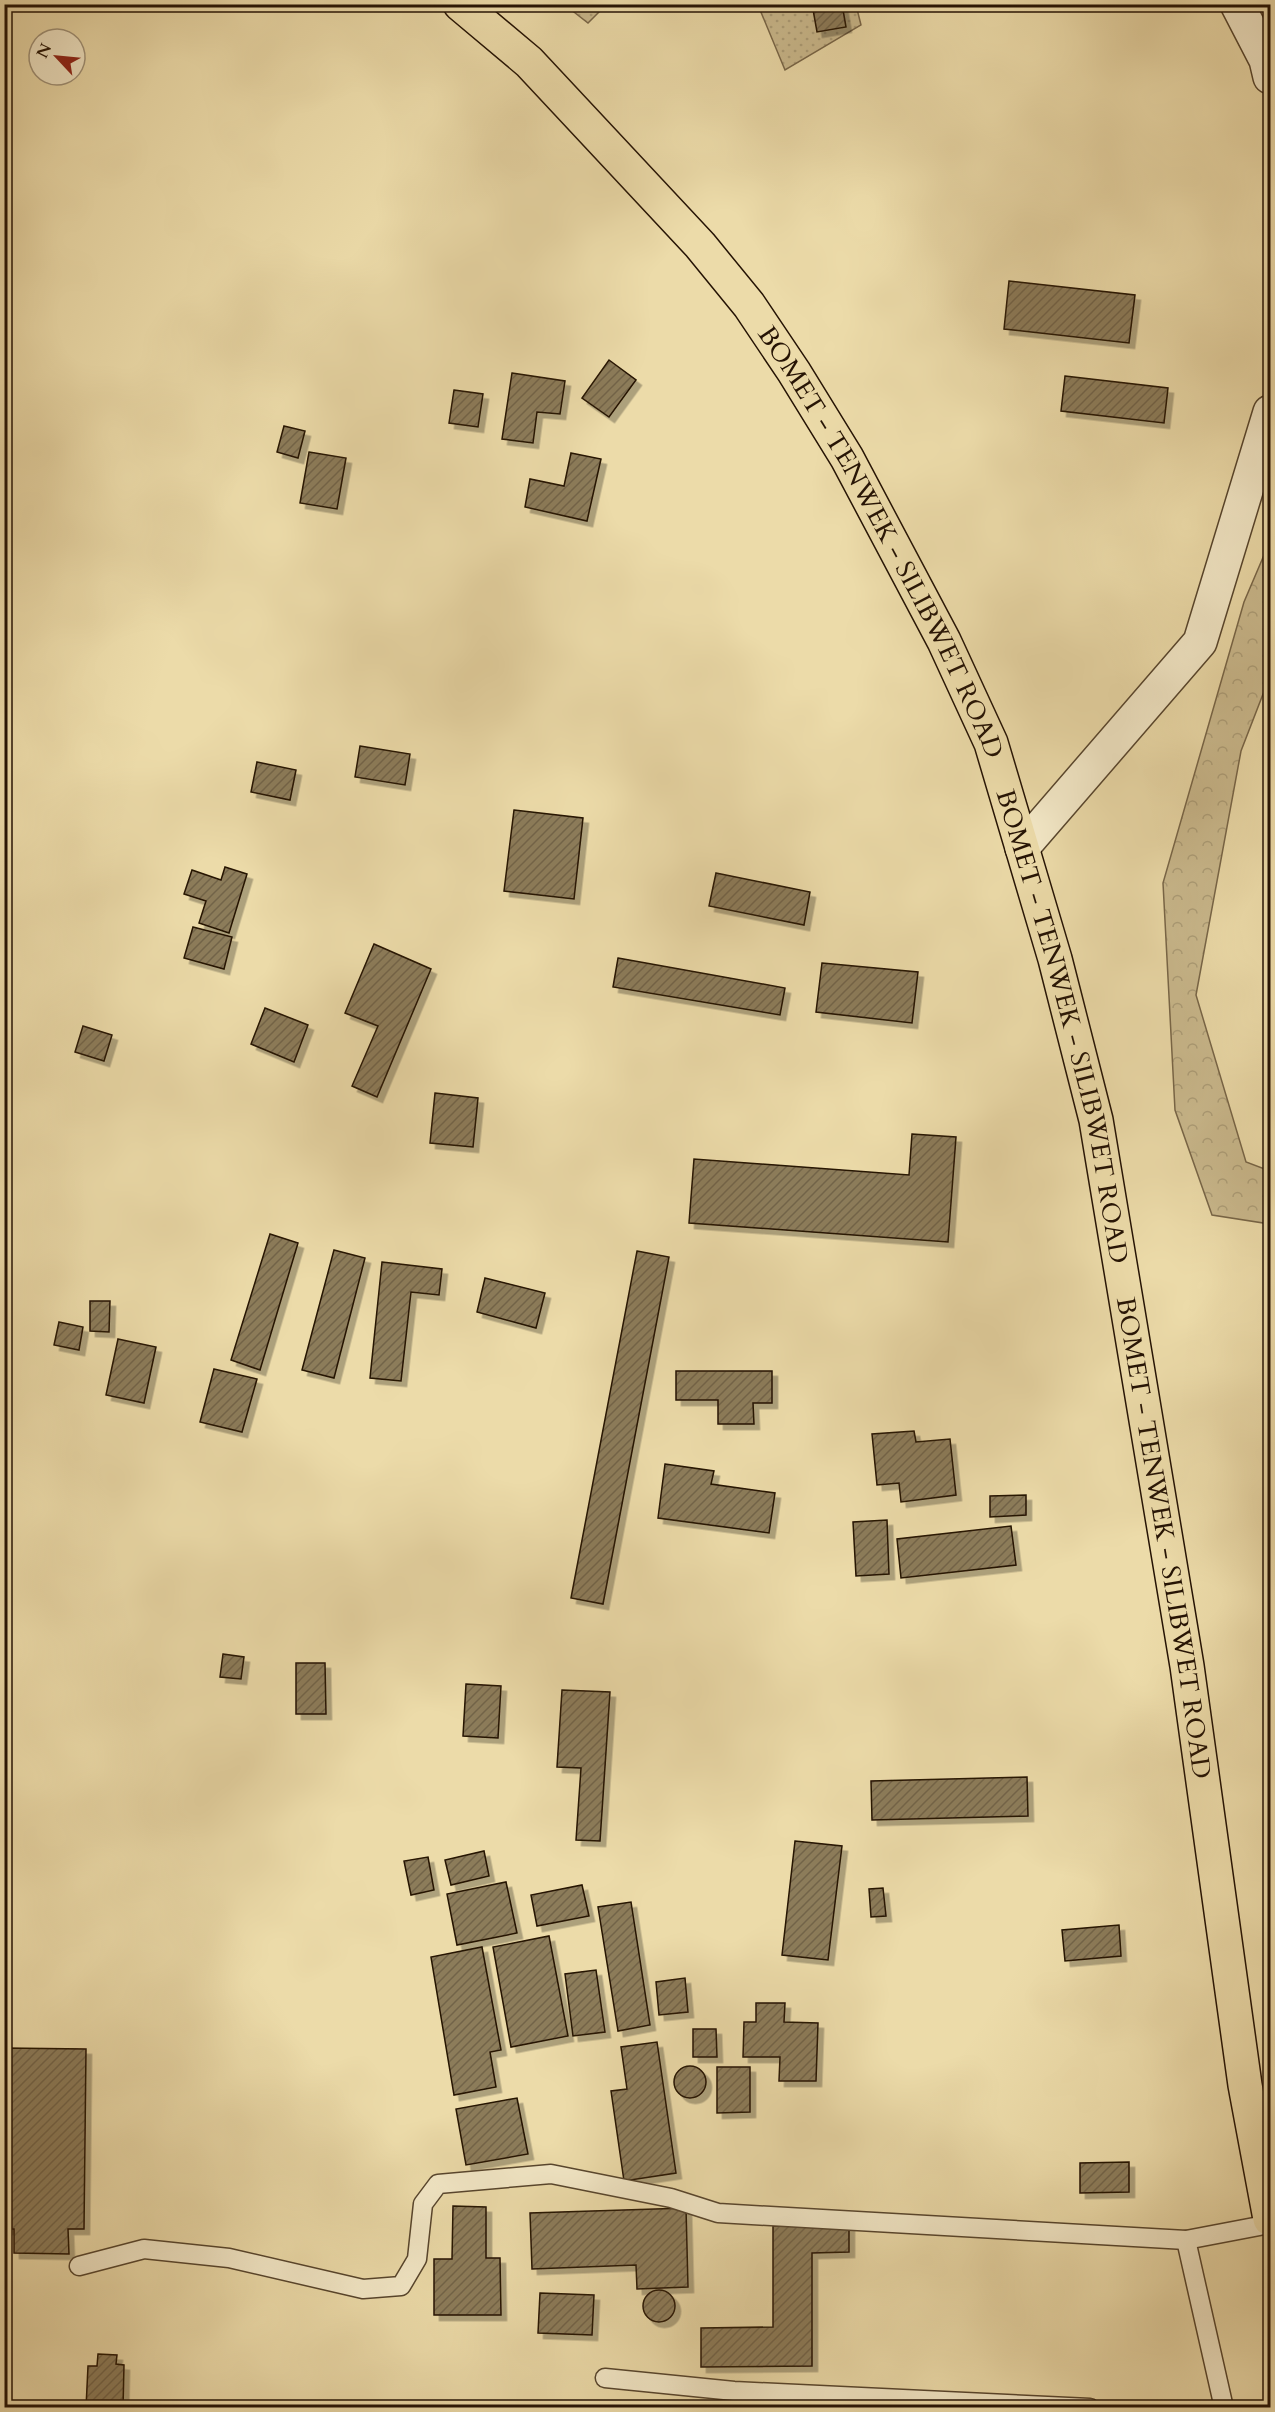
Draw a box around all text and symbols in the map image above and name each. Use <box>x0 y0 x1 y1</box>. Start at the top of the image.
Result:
north arrow <box>27 27 87 87</box>
text: N <box>31 40 57 62</box>
street label: BOMET - TENWEK - SILIBWET ROAD <box>750 319 1011 762</box>
street label: BOMET - TENWEK - SILIBWET ROAD <box>988 785 1137 1266</box>
street label: BOMET - TENWEK - SILIBWET ROAD <box>1108 1294 1219 1781</box>

